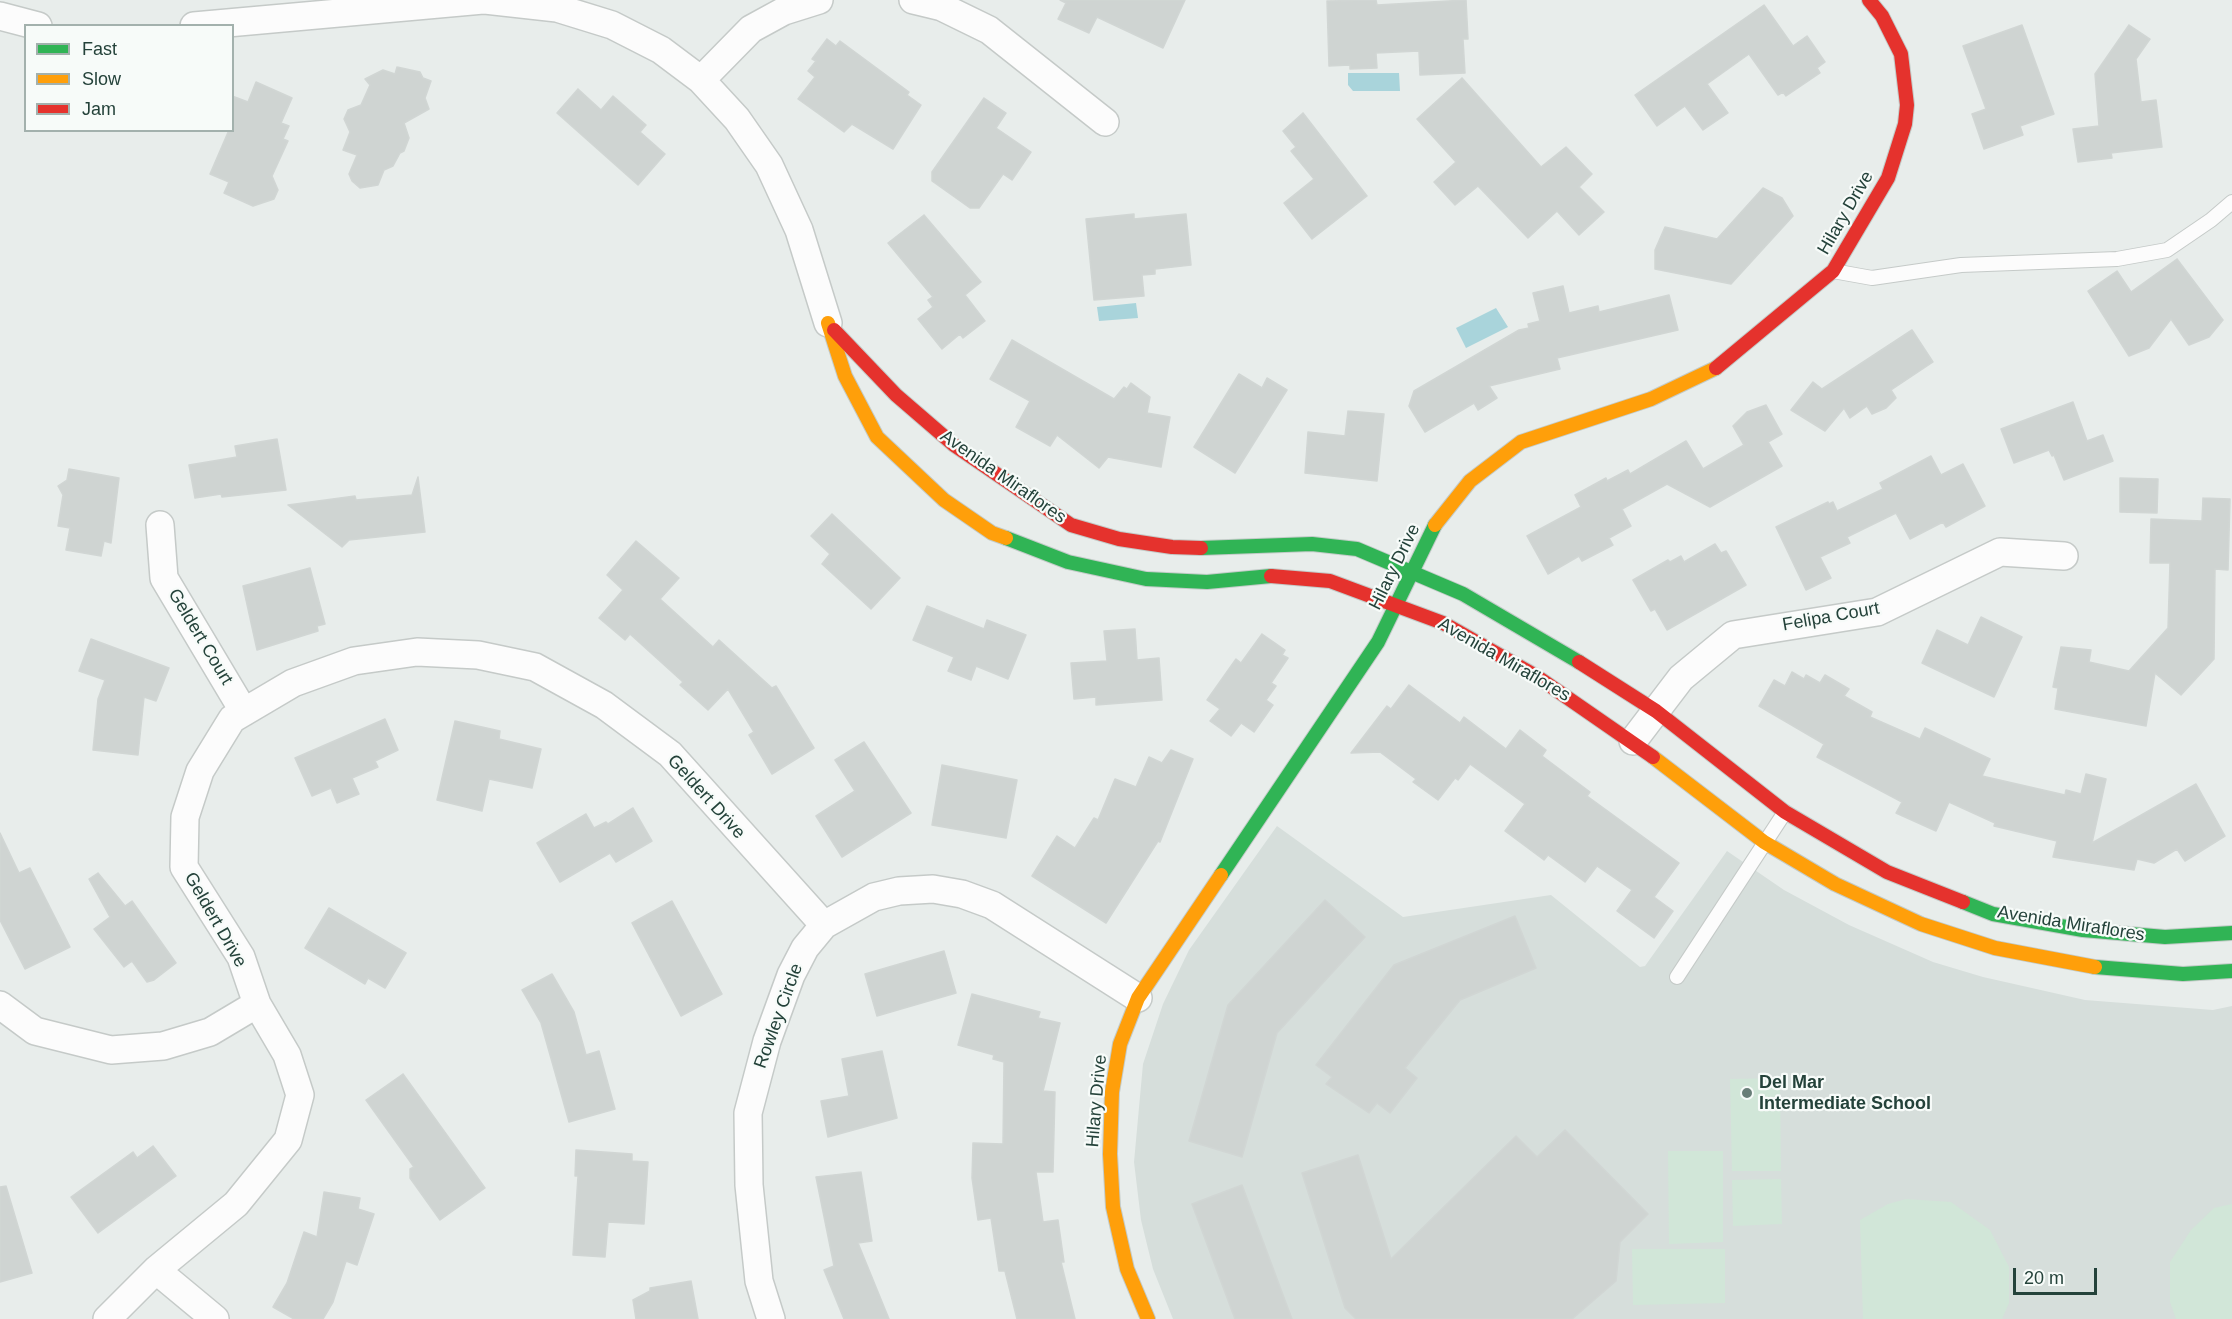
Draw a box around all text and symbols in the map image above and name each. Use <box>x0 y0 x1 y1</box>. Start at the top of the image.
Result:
legend <box>24 24 234 132</box>
text: Fast <box>82 39 117 59</box>
text: Slow <box>82 69 121 89</box>
text: Jam <box>82 99 116 119</box>
street label: Hilary Drive <box>1813 167 1879 259</box>
street label: Avenida Miraflores <box>936 425 1070 529</box>
street label: Hilary Drive <box>1365 520 1425 614</box>
street label: Geldert Court <box>163 585 237 689</box>
street label: Felipa Court <box>1781 598 1881 636</box>
street label: Avenida Miraflores <box>1434 613 1574 707</box>
street label: Geldert Drive <box>662 750 750 844</box>
street label: Geldert Drive <box>179 869 251 971</box>
street label: Avenida Miraflores <box>1996 902 2146 946</box>
street label: Rowley Circle <box>750 961 808 1071</box>
street label: Hilary Drive <box>1082 1054 1112 1148</box>
place label: Del Mar Intermediate School <box>1759 1072 1931 1114</box>
marker: Del Mar Intermediate School <box>1740 1086 1754 1100</box>
scale bar <box>2016 1256 2100 1294</box>
text: 20 m <box>2024 1268 2064 1288</box>

